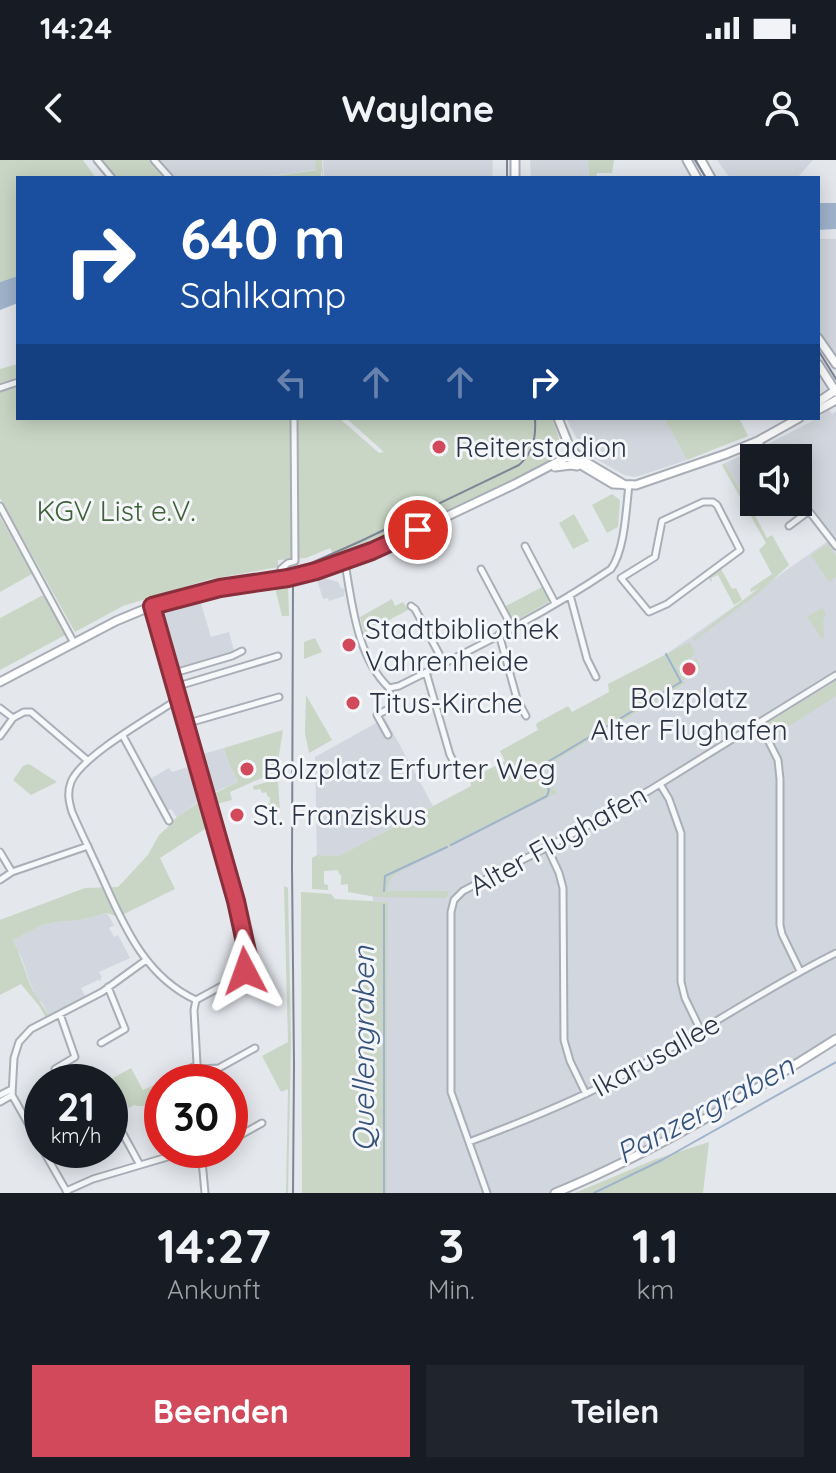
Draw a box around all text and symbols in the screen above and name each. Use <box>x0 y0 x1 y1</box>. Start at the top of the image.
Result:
text: 14:24 <box>40 9 112 47</box>
icon: back <box>32 86 76 130</box>
text: Waylane <box>342 86 494 131</box>
icon: person <box>760 86 804 130</box>
text: 640 m <box>180 203 346 273</box>
icon: right <box>48 208 152 312</box>
text: Sahlkamp <box>180 272 346 317</box>
icon: left <box>270 360 314 404</box>
icon: ahead <box>354 360 398 404</box>
icon: ahead <box>438 360 482 404</box>
icon: right <box>522 360 566 404</box>
place label: Reiterstadion <box>455 429 627 464</box>
marker: Reiterstadion <box>430 438 448 456</box>
map controls <box>740 444 812 516</box>
button: sound <box>740 444 812 516</box>
park label: KGV List e.V. <box>36 493 196 528</box>
pin <box>384 496 452 564</box>
icon: arrive <box>396 508 440 552</box>
place label: Stadtbibliothek Vahrenheide <box>365 611 559 678</box>
marker: Stadtbibliothek Vahrenheide <box>340 636 358 654</box>
marker: Bolzplatz Alter Flughafen <box>680 660 698 678</box>
place label: Bolzplatz Alter Flughafen <box>590 680 788 747</box>
place label: Titus-Kirche <box>369 685 523 720</box>
marker: Titus-Kirche <box>344 694 362 712</box>
place label: Bolzplatz Erfurter Weg <box>263 751 556 786</box>
marker: Bolzplatz Erfurter Weg <box>238 760 256 778</box>
street label: Alter Flughafen <box>463 776 653 903</box>
place label: St. Franziskus <box>253 797 427 832</box>
marker: St. Franziskus <box>228 806 246 824</box>
position arrow <box>203 929 287 1013</box>
water label: Quellengraben <box>344 946 382 1152</box>
street label: Ikarusallee <box>586 1005 726 1104</box>
water label: Panzergraben <box>609 1046 801 1172</box>
speed limit sign: 30 <box>144 1064 248 1168</box>
text: 21 <box>57 1081 95 1131</box>
text: km/h <box>51 1123 101 1148</box>
text: 14:27 <box>157 1215 271 1275</box>
text: 3 <box>438 1215 464 1275</box>
text: 1.1 <box>632 1215 679 1275</box>
text: Ankunft <box>167 1273 261 1306</box>
text: Min. <box>428 1273 475 1306</box>
text: km <box>637 1273 674 1306</box>
button: Beenden <box>32 1365 410 1457</box>
button: Teilen <box>426 1365 804 1457</box>

